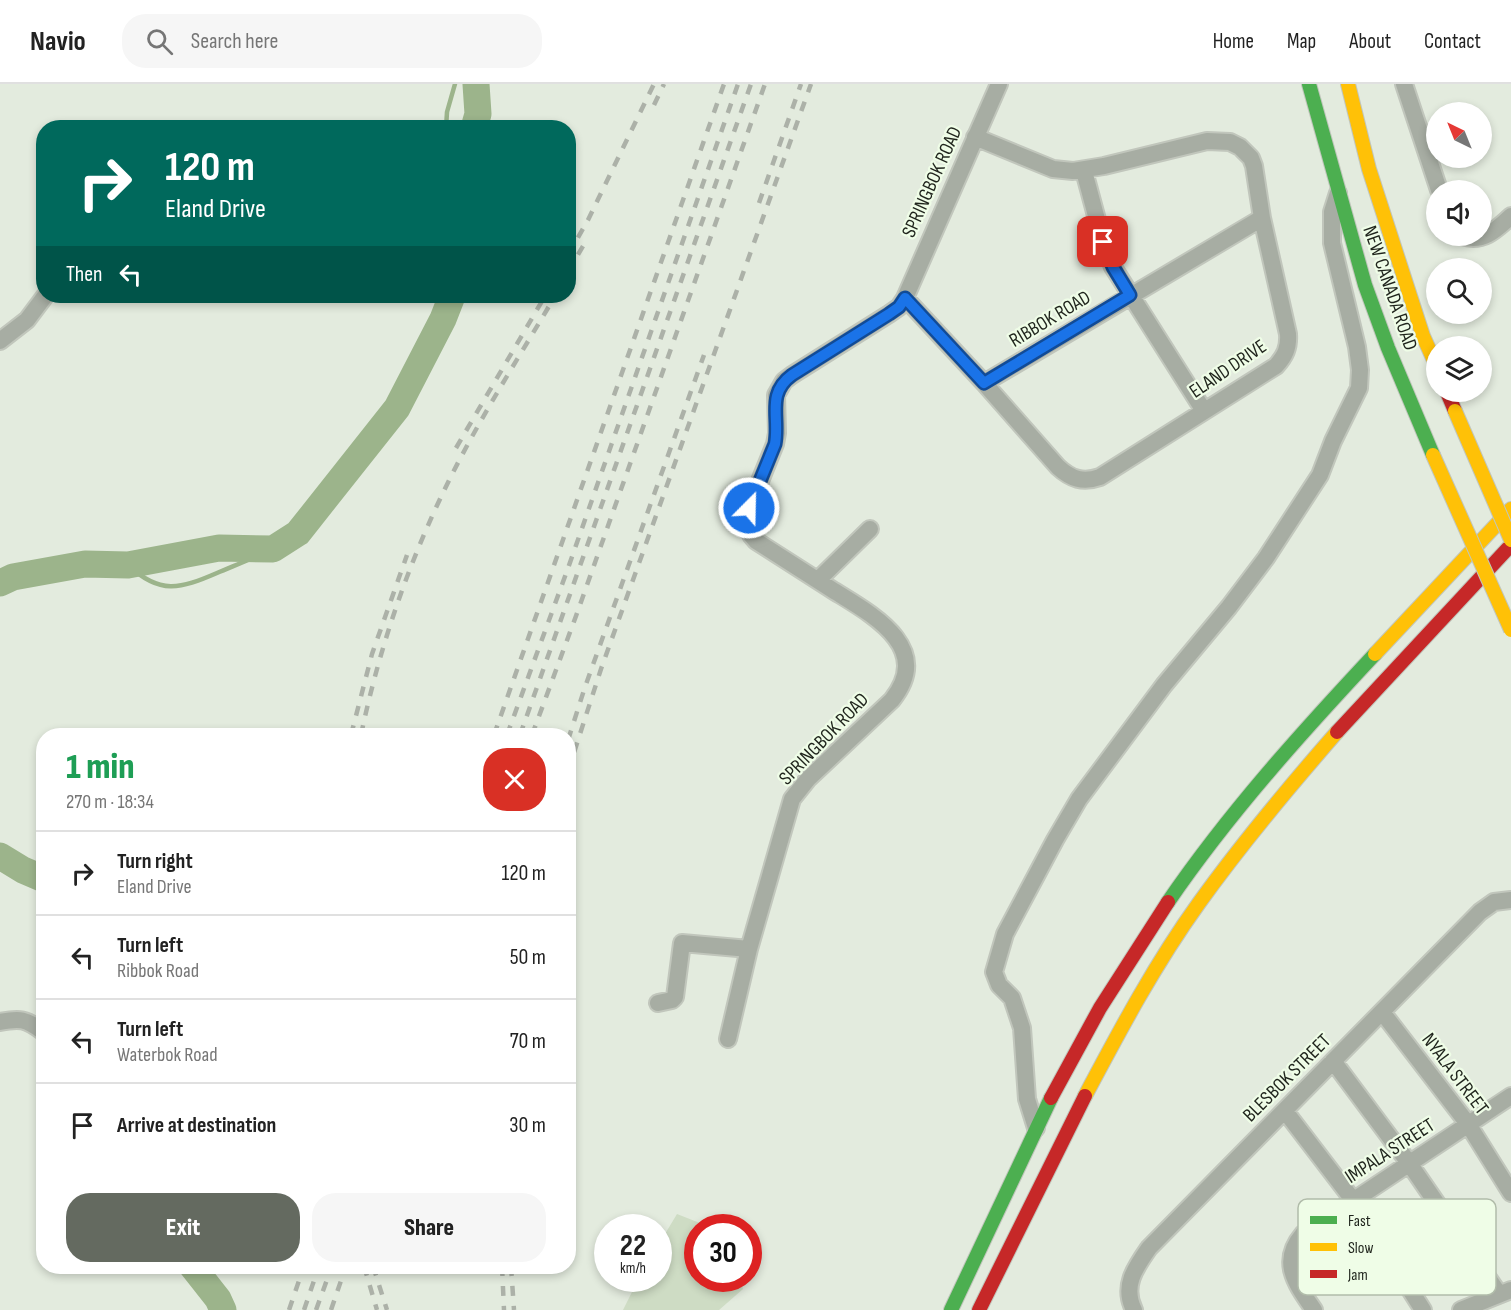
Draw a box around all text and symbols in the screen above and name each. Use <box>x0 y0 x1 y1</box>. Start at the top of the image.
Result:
search box <box>122 14 542 68</box>
text: Navio <box>30 25 86 58</box>
icon: search <box>143 25 176 58</box>
text: Search here <box>191 28 278 55</box>
text: Home <box>1213 29 1254 54</box>
text: Map <box>1287 29 1316 54</box>
text: About <box>1349 29 1391 54</box>
text: Contact <box>1424 29 1481 54</box>
north arrow <box>1426 102 1492 168</box>
map controls <box>1426 102 1492 402</box>
street label: SPRINGBOK ROAD <box>897 123 967 241</box>
text: 120 m <box>165 142 255 193</box>
icon: right <box>66 144 144 222</box>
button: sound <box>1426 180 1492 246</box>
text: Eland Drive <box>165 193 266 225</box>
pin <box>1077 216 1128 267</box>
street label: NEW CANADA ROAD <box>1357 223 1423 353</box>
icon: arrive <box>1086 225 1119 258</box>
icon: left <box>114 258 147 291</box>
button: search <box>1426 258 1492 324</box>
text: Then <box>66 261 102 288</box>
street label: RIBBOK ROAD <box>1005 285 1095 353</box>
street label: ELAND DRIVE <box>1185 334 1271 404</box>
button: layers <box>1426 336 1492 402</box>
position arrow <box>717 476 781 540</box>
street label: SPRINGBOK ROAD <box>774 688 874 790</box>
text: 1 min <box>66 746 134 789</box>
button: close <box>483 748 546 811</box>
text: 270 m · 18:34 <box>66 790 154 814</box>
text: Turn right <box>117 848 193 875</box>
icon: right <box>66 857 99 890</box>
text: 120 m <box>502 860 546 887</box>
text: Eland Drive <box>117 875 192 899</box>
text: Turn left <box>117 932 183 959</box>
icon: left <box>66 941 99 974</box>
text: 50 m <box>510 944 546 971</box>
text: Ribbok Road <box>117 959 199 983</box>
text: Turn left <box>117 1016 183 1043</box>
icon: left <box>66 1025 99 1058</box>
text: 70 m <box>510 1028 546 1055</box>
street label: NYALA STREET <box>1417 1028 1493 1120</box>
street label: BLESBOK STREET <box>1238 1029 1336 1127</box>
text: Waterbok Road <box>117 1043 218 1067</box>
icon: arrive <box>66 1109 99 1142</box>
text: Arrive at destination <box>117 1112 276 1139</box>
text: 30 m <box>509 1112 546 1139</box>
street label: IMPALA STREET <box>1341 1113 1439 1189</box>
button: Exit <box>66 1193 300 1262</box>
button: Share <box>312 1193 546 1262</box>
legend <box>1298 1199 1496 1295</box>
text: Fast <box>1348 1212 1371 1231</box>
speed limit sign: 30 <box>684 1214 762 1292</box>
text: 22 <box>620 1228 646 1264</box>
text: Slow <box>1348 1239 1373 1258</box>
text: km/h <box>620 1259 646 1278</box>
text: Jam <box>1347 1266 1368 1285</box>

